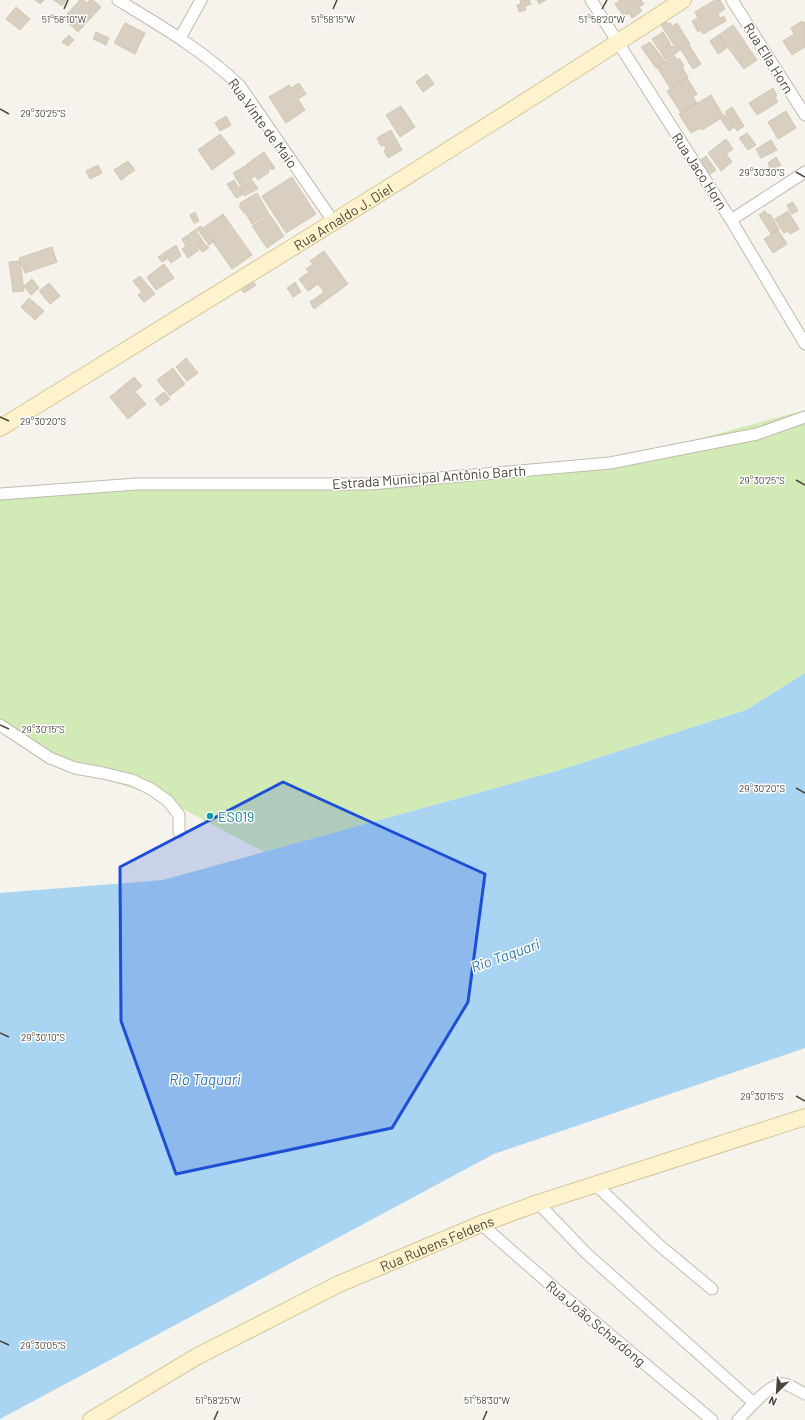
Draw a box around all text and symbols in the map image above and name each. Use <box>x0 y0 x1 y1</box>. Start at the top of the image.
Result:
text: 51°58'10"W <box>42 13 86 25</box>
text: 51°58'15"W <box>311 13 355 25</box>
text: 51°58'20"W <box>579 13 625 25</box>
street label: Rua Ella Horn <box>741 19 797 97</box>
street label: Rua Vinte de Maio <box>225 75 301 171</box>
text: 29°30'25"S <box>20 107 66 119</box>
street label: Rua Jaco Horn <box>669 129 731 213</box>
text: 29°30'30"S <box>739 166 785 178</box>
street label: Rua Arnaldo J. Diel <box>290 179 395 253</box>
text: 29°30'20"S <box>20 415 66 427</box>
street label: Estrada Municipal Antônio Barth <box>332 462 526 492</box>
text: 29°30'25"S <box>739 474 785 486</box>
text: 29°30'15"S <box>21 723 65 735</box>
text: 29°30'20"S <box>739 782 785 794</box>
place label: ES019 <box>218 808 254 825</box>
marker: ES019 <box>205 811 215 821</box>
water label: Rio Taquari <box>468 934 542 976</box>
text: 29°30'10"S <box>21 1031 65 1043</box>
water label: Rio Taquari <box>169 1070 241 1088</box>
text: 29°30'15"S <box>740 1090 784 1102</box>
street label: Rua Rubens Feldens <box>377 1212 496 1274</box>
street label: Rua João Schardong <box>543 1276 649 1370</box>
text: 29°30'05"S <box>20 1339 66 1351</box>
north arrow <box>757 1372 797 1412</box>
text: 51°58'25"W <box>195 1394 241 1406</box>
text: 51°58'30"W <box>464 1394 510 1406</box>
text: N <box>766 1394 779 1409</box>

